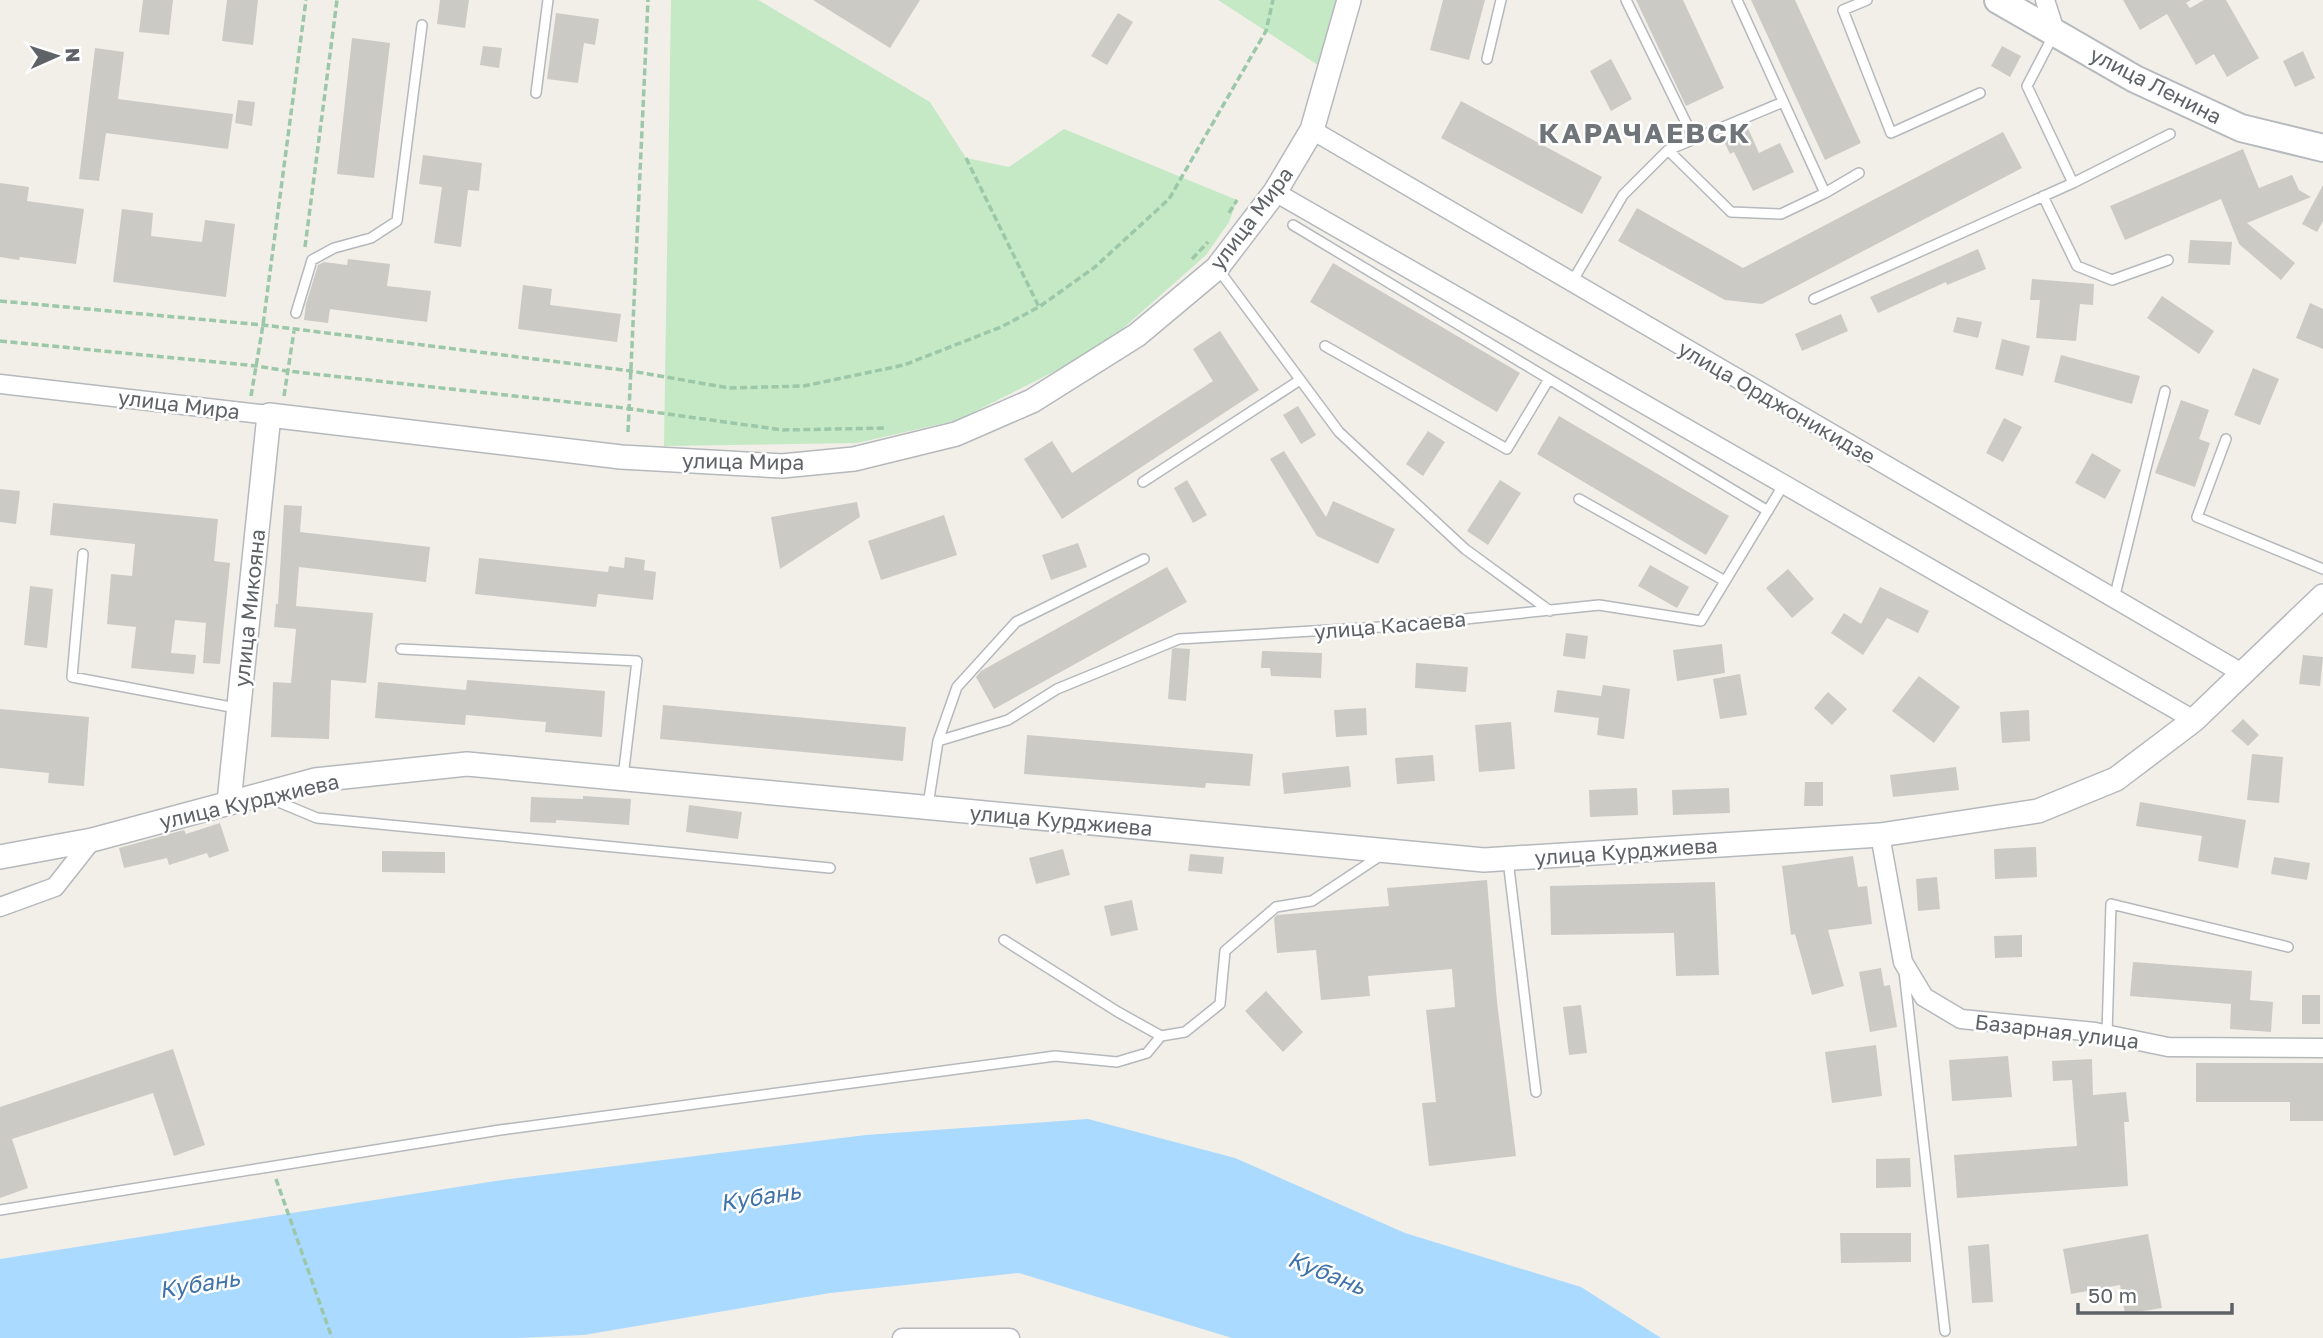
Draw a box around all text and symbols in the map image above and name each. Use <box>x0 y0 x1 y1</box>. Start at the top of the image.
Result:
north arrow <box>21 21 91 91</box>
street label: улица Ленина <box>2086 41 2226 129</box>
text: N <box>62 47 85 63</box>
district label: КАРАЧАЕВСК <box>1539 116 1751 149</box>
street label: улица Мира <box>1204 161 1298 275</box>
street label: улица Орджоникидзе <box>1674 335 1880 469</box>
street label: улица Мира <box>117 384 241 424</box>
street label: улица Мира <box>682 447 804 475</box>
street label: улица Микояна <box>228 528 270 688</box>
street label: улица Касаева <box>1313 605 1467 645</box>
street label: улица Курджиева <box>157 768 341 834</box>
street label: улица Курджиева <box>968 799 1154 841</box>
street label: улица Курджиева <box>1534 832 1718 870</box>
street label: Базарная улица <box>1973 1008 2141 1054</box>
water label: Кубань <box>718 1176 803 1216</box>
water label: Кубань <box>1284 1244 1371 1300</box>
water label: Кубань <box>157 1263 242 1303</box>
scale bar <box>2078 1272 2232 1316</box>
text: 50 m <box>2088 1282 2137 1308</box>

